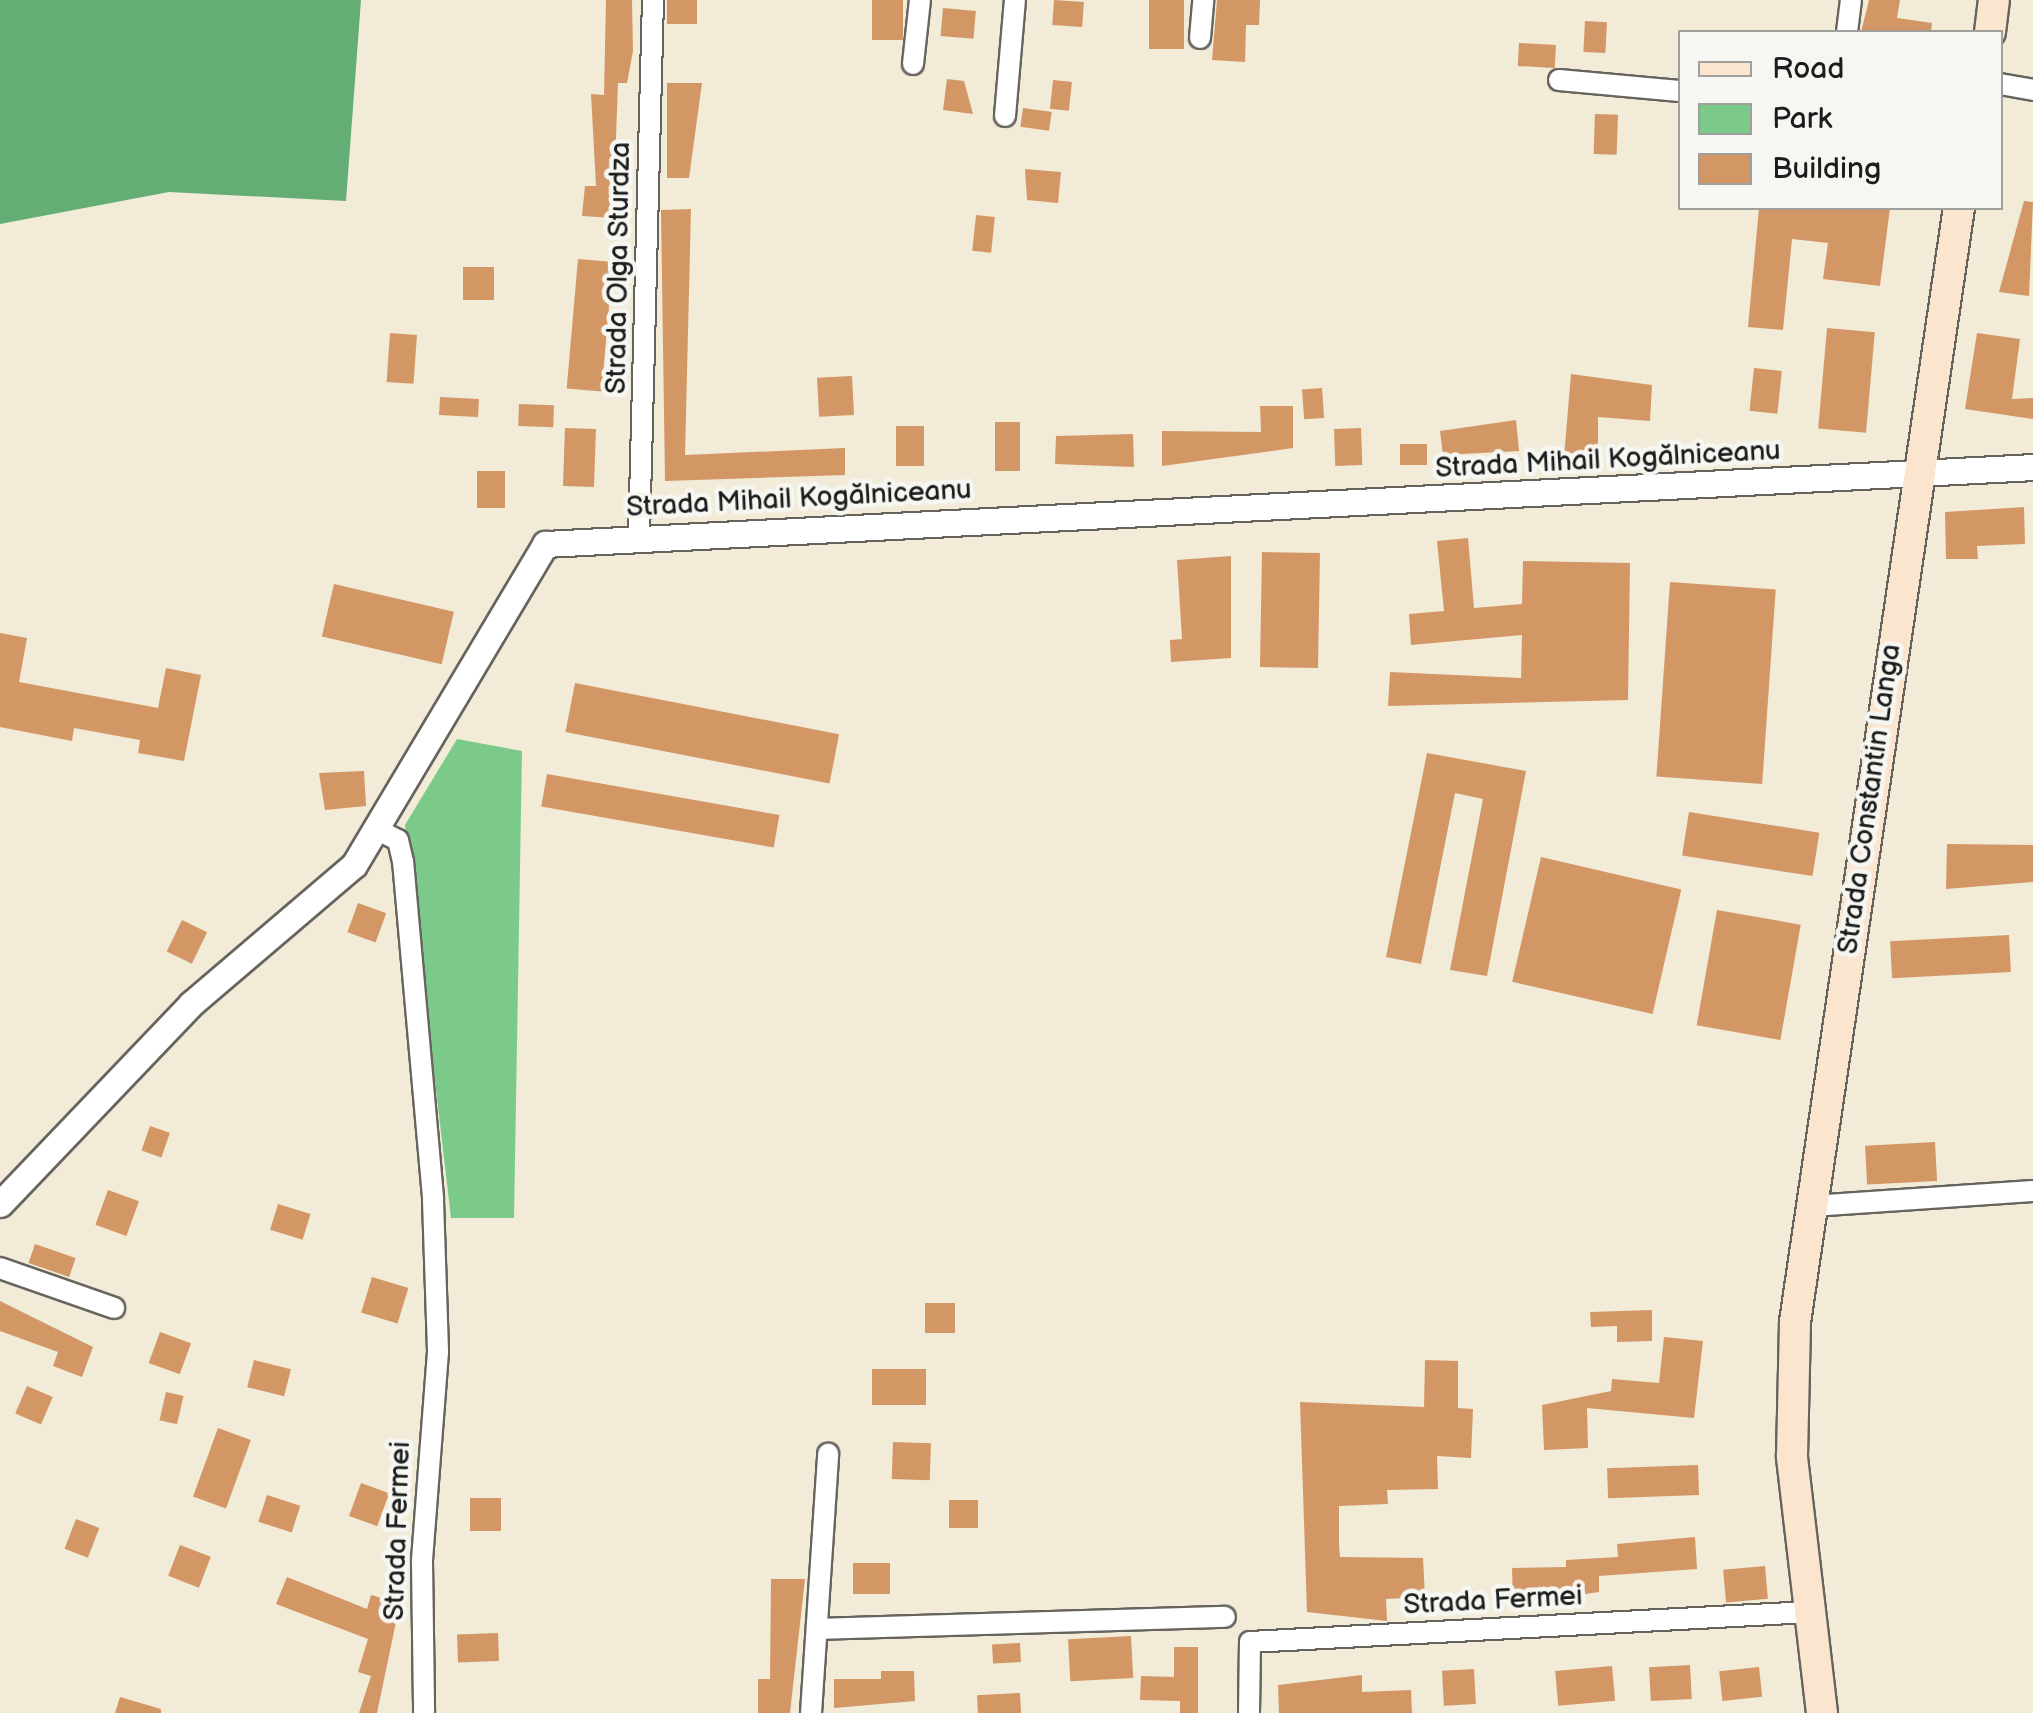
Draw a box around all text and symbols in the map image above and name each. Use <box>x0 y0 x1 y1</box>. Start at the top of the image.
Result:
legend <box>1678 30 2003 210</box>
text: Road <box>1772 51 1845 87</box>
text: Park <box>1772 101 1832 137</box>
street label: Strada Olga Sturdza <box>600 141 638 395</box>
text: Building <box>1772 151 1881 187</box>
street label: Strada Mihail Kogălniceanu <box>1435 434 1781 486</box>
street label: Strada Mihail Kogălniceanu <box>626 473 972 525</box>
street label: Strada Constantin Langa <box>1832 642 1908 956</box>
street label: Strada Fermei <box>378 1441 418 1621</box>
street label: Strada Fermei <box>1403 1580 1583 1622</box>

